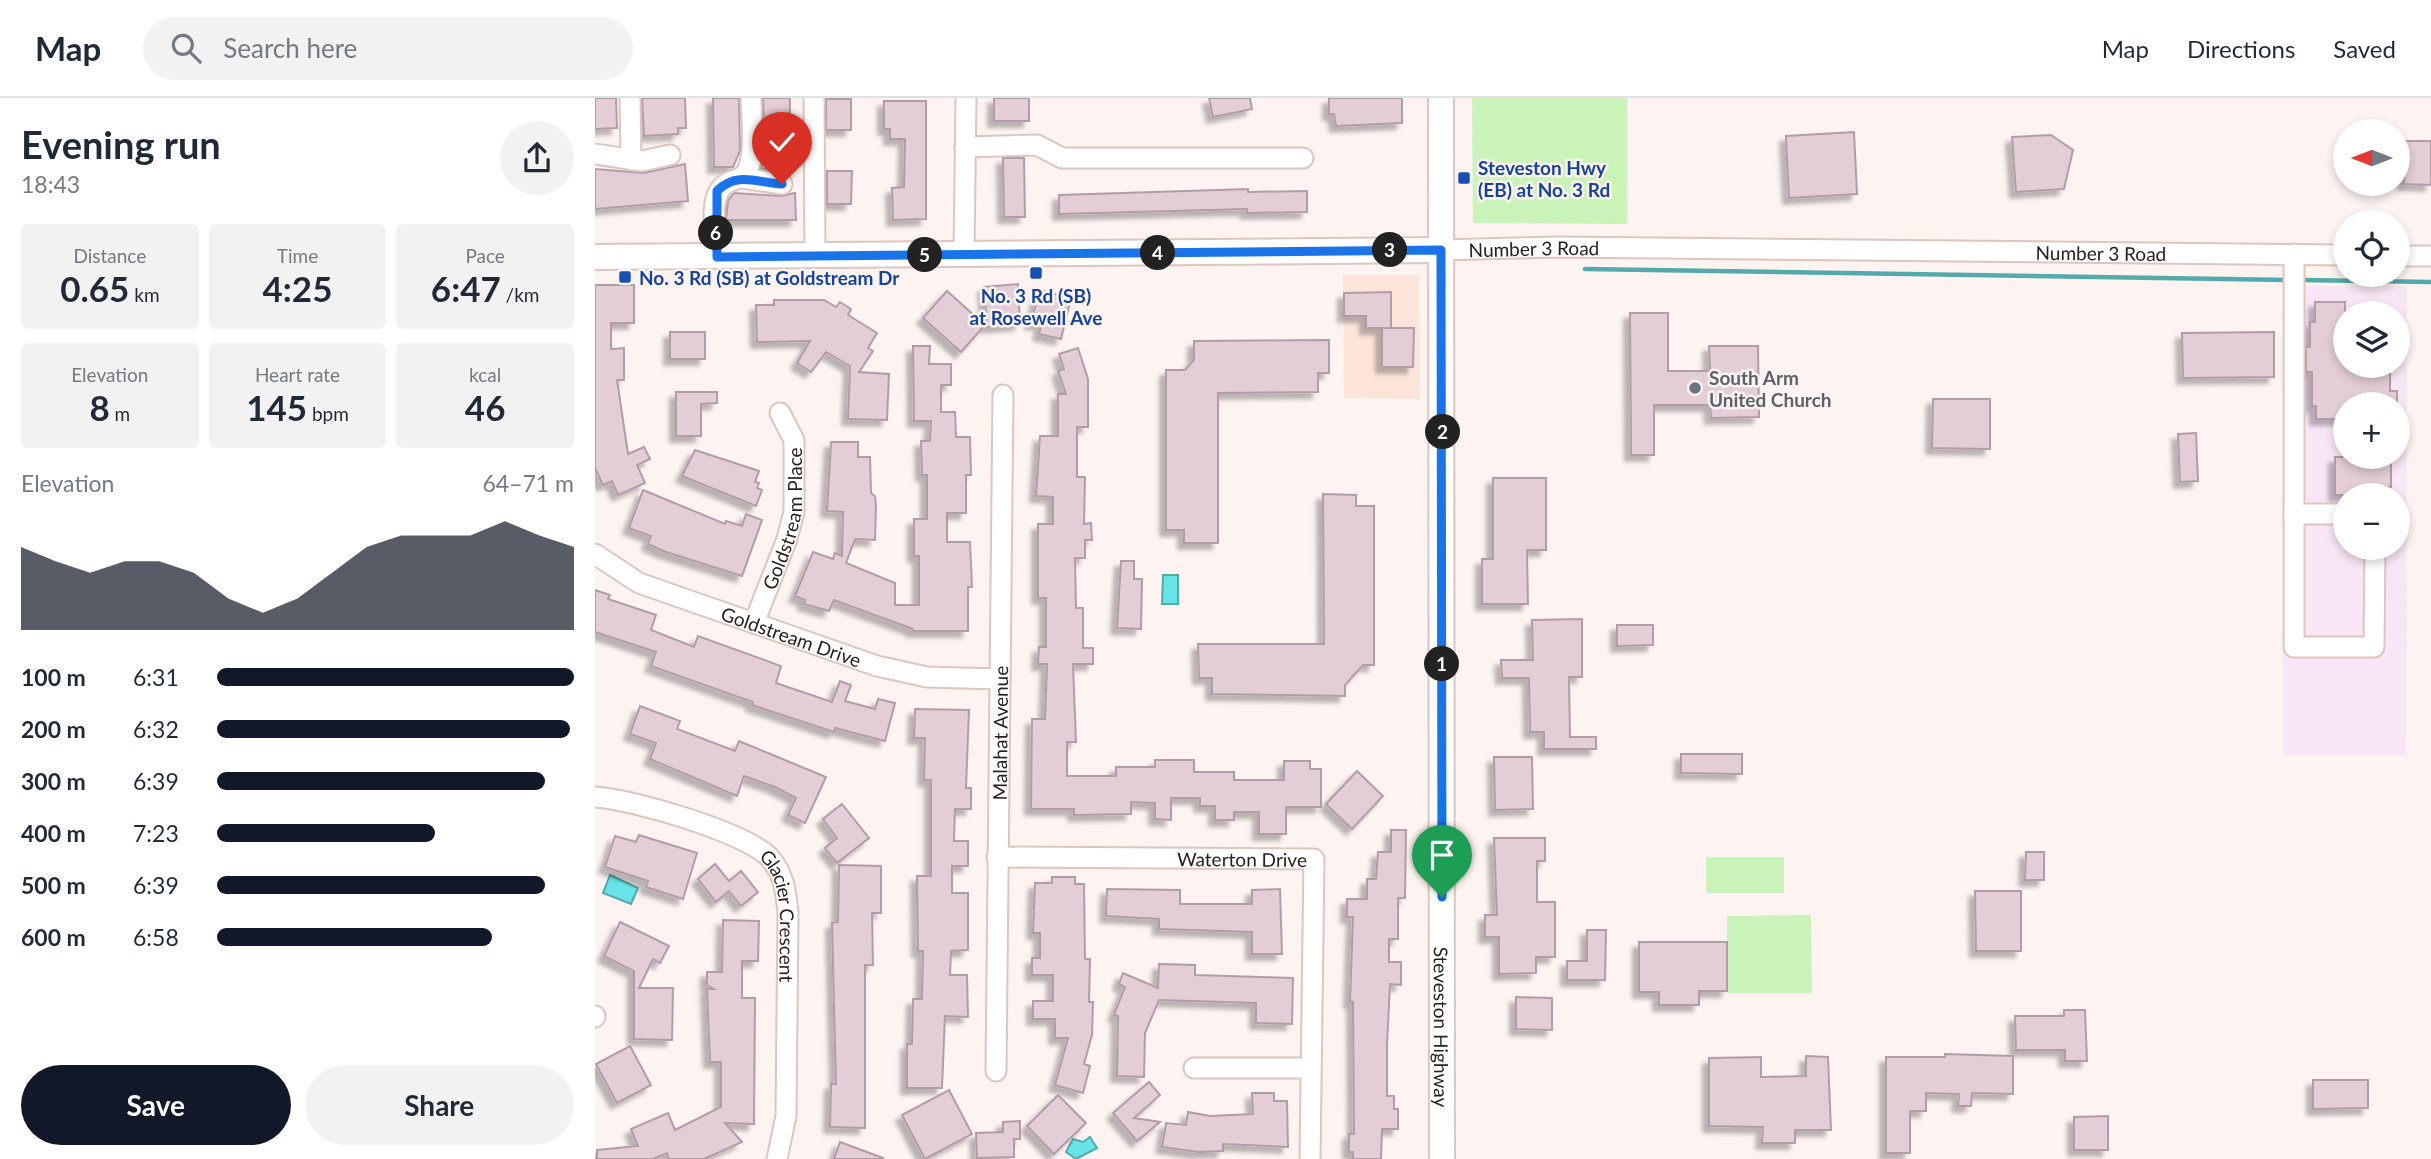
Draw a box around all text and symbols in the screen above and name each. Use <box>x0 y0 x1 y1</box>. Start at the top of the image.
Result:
search box <box>143 17 633 80</box>
text: Map <box>35 28 101 68</box>
icon: search <box>167 29 205 67</box>
text: Search here <box>223 32 357 64</box>
text: Map <box>2102 34 2149 63</box>
text: Directions <box>2187 34 2295 63</box>
text: Saved <box>2333 34 2396 63</box>
pin <box>752 112 812 184</box>
north arrow <box>2333 119 2410 196</box>
map controls <box>2333 119 2410 560</box>
text: Evening run <box>21 121 221 167</box>
button: share <box>500 121 574 195</box>
icon: check <box>763 123 801 161</box>
place label: Steveston Hwy (EB) at No. 3 Rd <box>1478 156 1610 201</box>
text: 18:43 <box>21 170 80 198</box>
marker: Steveston Hwy (EB) at No. 3 Rd <box>1456 170 1472 186</box>
button: locate <box>2333 210 2410 287</box>
pin: 6 <box>699 216 733 250</box>
text: 6 <box>710 221 721 244</box>
pin: 3 <box>1373 232 1407 268</box>
street label: Number 3 Road <box>1468 235 1599 261</box>
pin: 4 <box>1141 236 1175 270</box>
pin: 5 <box>907 238 943 272</box>
text: 3 <box>1384 238 1395 261</box>
street label: Number 3 Road <box>2035 240 2166 265</box>
text: 4 <box>1152 241 1163 264</box>
text: 5 <box>919 243 930 266</box>
text: Distance <box>73 244 146 267</box>
text: Time <box>277 244 318 267</box>
text: Pace <box>465 244 505 267</box>
marker: No. 3 Rd (SB) at Rosewell Ave <box>1028 265 1044 281</box>
place label: No. 3 Rd (SB) at Goldstream Dr <box>639 266 900 289</box>
text: 0.65 <box>60 267 129 309</box>
text: 4:25 <box>263 267 332 309</box>
text: 6:47 <box>431 267 501 309</box>
marker: No. 3 Rd (SB) at Goldstream Dr <box>617 269 633 285</box>
text: km <box>129 283 160 306</box>
text: /km <box>501 283 539 306</box>
place label: No. 3 Rd (SB) at Rosewell Ave <box>970 284 1102 329</box>
button: layers <box>2333 301 2410 378</box>
text: Elevation <box>71 363 148 386</box>
text: Heart rate <box>255 363 340 386</box>
text: kcal <box>469 363 501 386</box>
place label: South Arm United Church <box>1709 366 1832 411</box>
marker: South Arm United Church <box>1687 380 1703 396</box>
text: 8 <box>89 386 110 428</box>
text: 145 <box>246 386 307 428</box>
text: 46 <box>465 386 505 428</box>
button: + <box>2333 392 2410 469</box>
text: m <box>110 402 130 425</box>
text: bpm <box>307 402 349 425</box>
pin: 2 <box>1425 414 1461 450</box>
text: 2 <box>1437 420 1448 443</box>
street label: Goldstream Place <box>757 447 806 593</box>
text: Elevation <box>21 469 114 497</box>
text: 64–71 m <box>482 469 574 497</box>
button: − <box>2333 483 2410 560</box>
street label: Goldstream Drive <box>718 601 864 671</box>
pin: 1 <box>1425 646 1459 682</box>
text: 1 <box>1436 652 1447 675</box>
text: 100 m <box>21 663 86 691</box>
text: 6:31 <box>133 663 179 691</box>
street label: Malahat Avenue <box>987 666 1012 800</box>
text: 200 m <box>21 715 86 743</box>
text: 6:32 <box>133 715 179 743</box>
text: 300 m <box>21 767 86 795</box>
text: 6:39 <box>133 767 179 795</box>
text: 400 m <box>21 819 86 847</box>
text: 7:23 <box>133 819 179 847</box>
pin <box>1412 825 1472 897</box>
icon: arrive <box>1423 836 1461 874</box>
street label: Glacier Crescent <box>756 844 800 982</box>
street label: Waterton Drive <box>1177 847 1307 870</box>
text: 500 m <box>21 871 86 899</box>
text: 6:39 <box>133 871 179 899</box>
text: 600 m <box>21 923 86 951</box>
text: 6:58 <box>133 923 179 951</box>
street label: Steveston Highway <box>1430 947 1453 1107</box>
button: Save <box>21 1065 291 1145</box>
button: Share <box>305 1065 574 1145</box>

